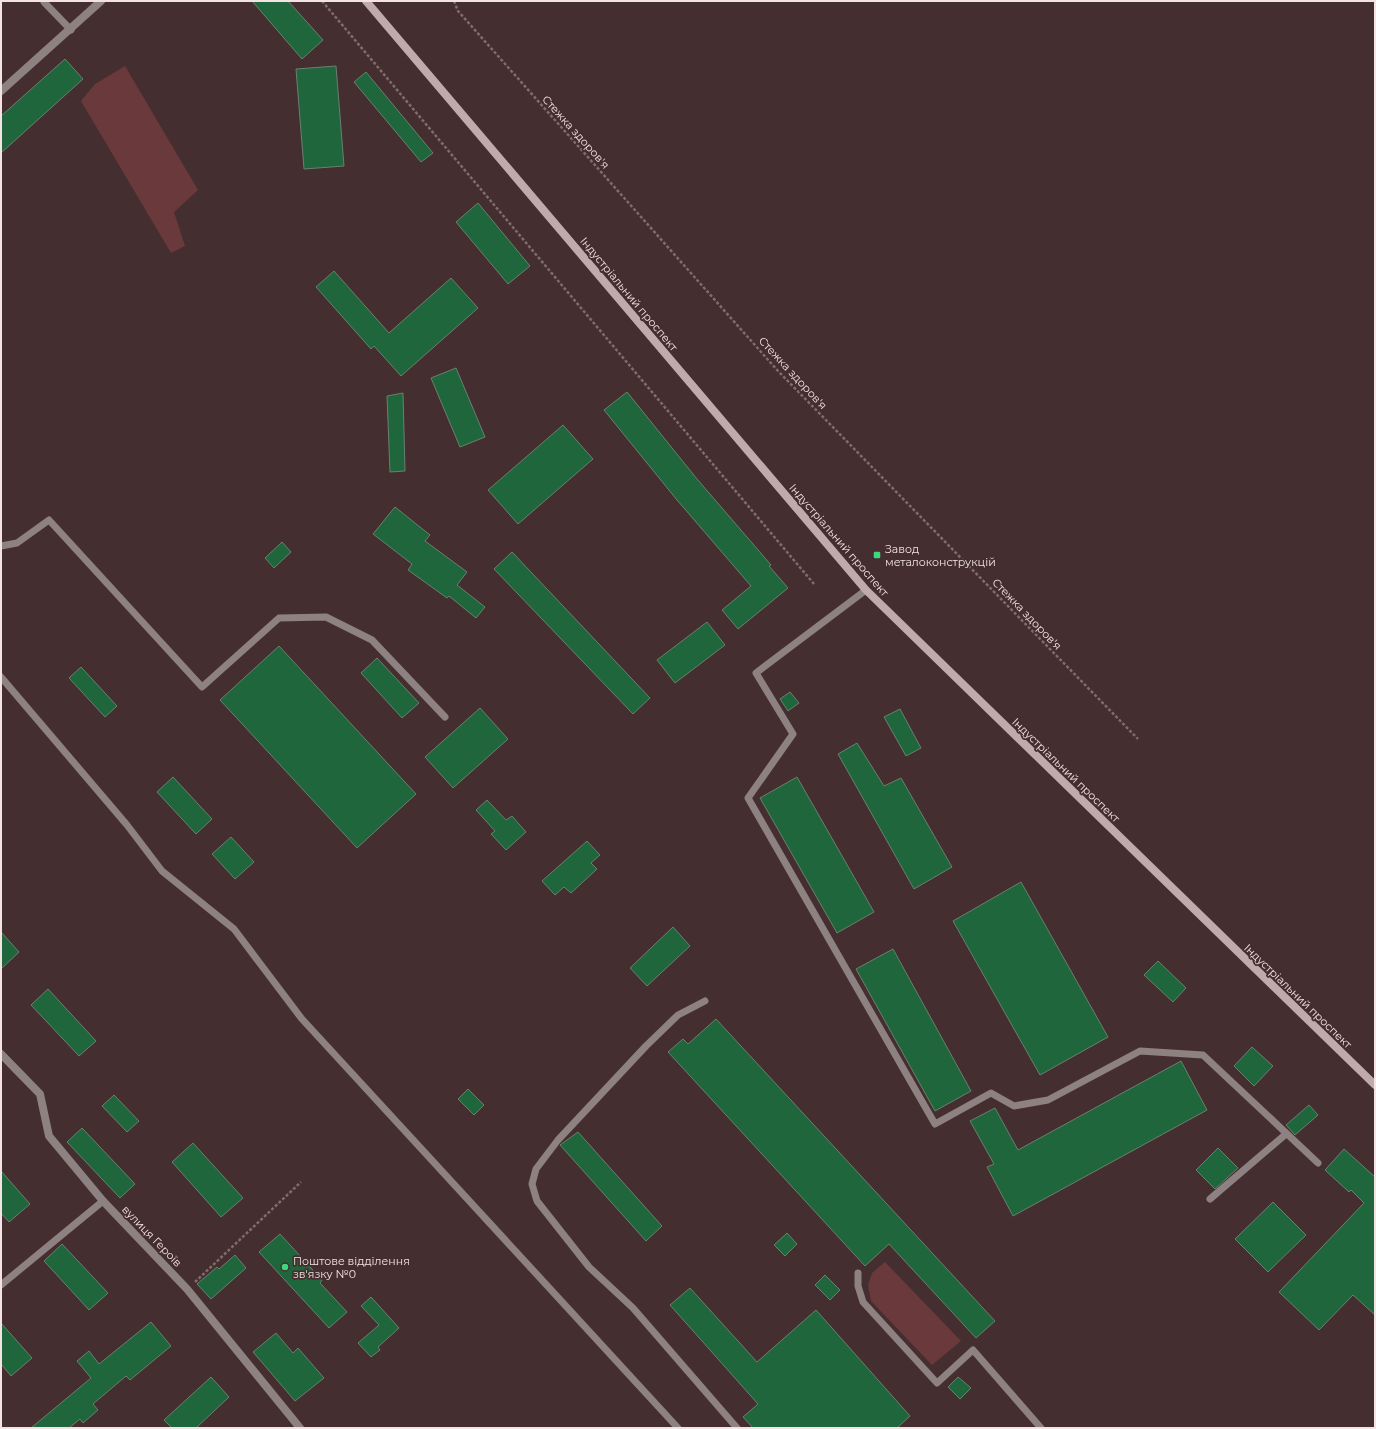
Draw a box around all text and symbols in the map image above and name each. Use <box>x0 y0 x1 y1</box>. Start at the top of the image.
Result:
street label: Стежка здоров'я <box>539 92 613 172</box>
street label: Індустріальний проспект <box>577 234 681 355</box>
street label: Стежка здоров'я <box>756 334 830 412</box>
street label: Індустріальний проспект <box>786 481 892 600</box>
place label: Завод металоконструкцій <box>885 542 996 569</box>
marker: Завод металоконструкцій <box>872 550 882 560</box>
street label: Стежка здоров'я <box>989 575 1065 653</box>
street label: Індустріальний проспект <box>1009 715 1123 826</box>
street label: Індустріальний проспект <box>1241 941 1355 1052</box>
street label: вулиця Героїв <box>119 1202 185 1270</box>
place label: Поштове відділення зв'язку №0 <box>293 1254 410 1281</box>
marker: Поштове відділення зв'язку №0 <box>280 1262 290 1272</box>

